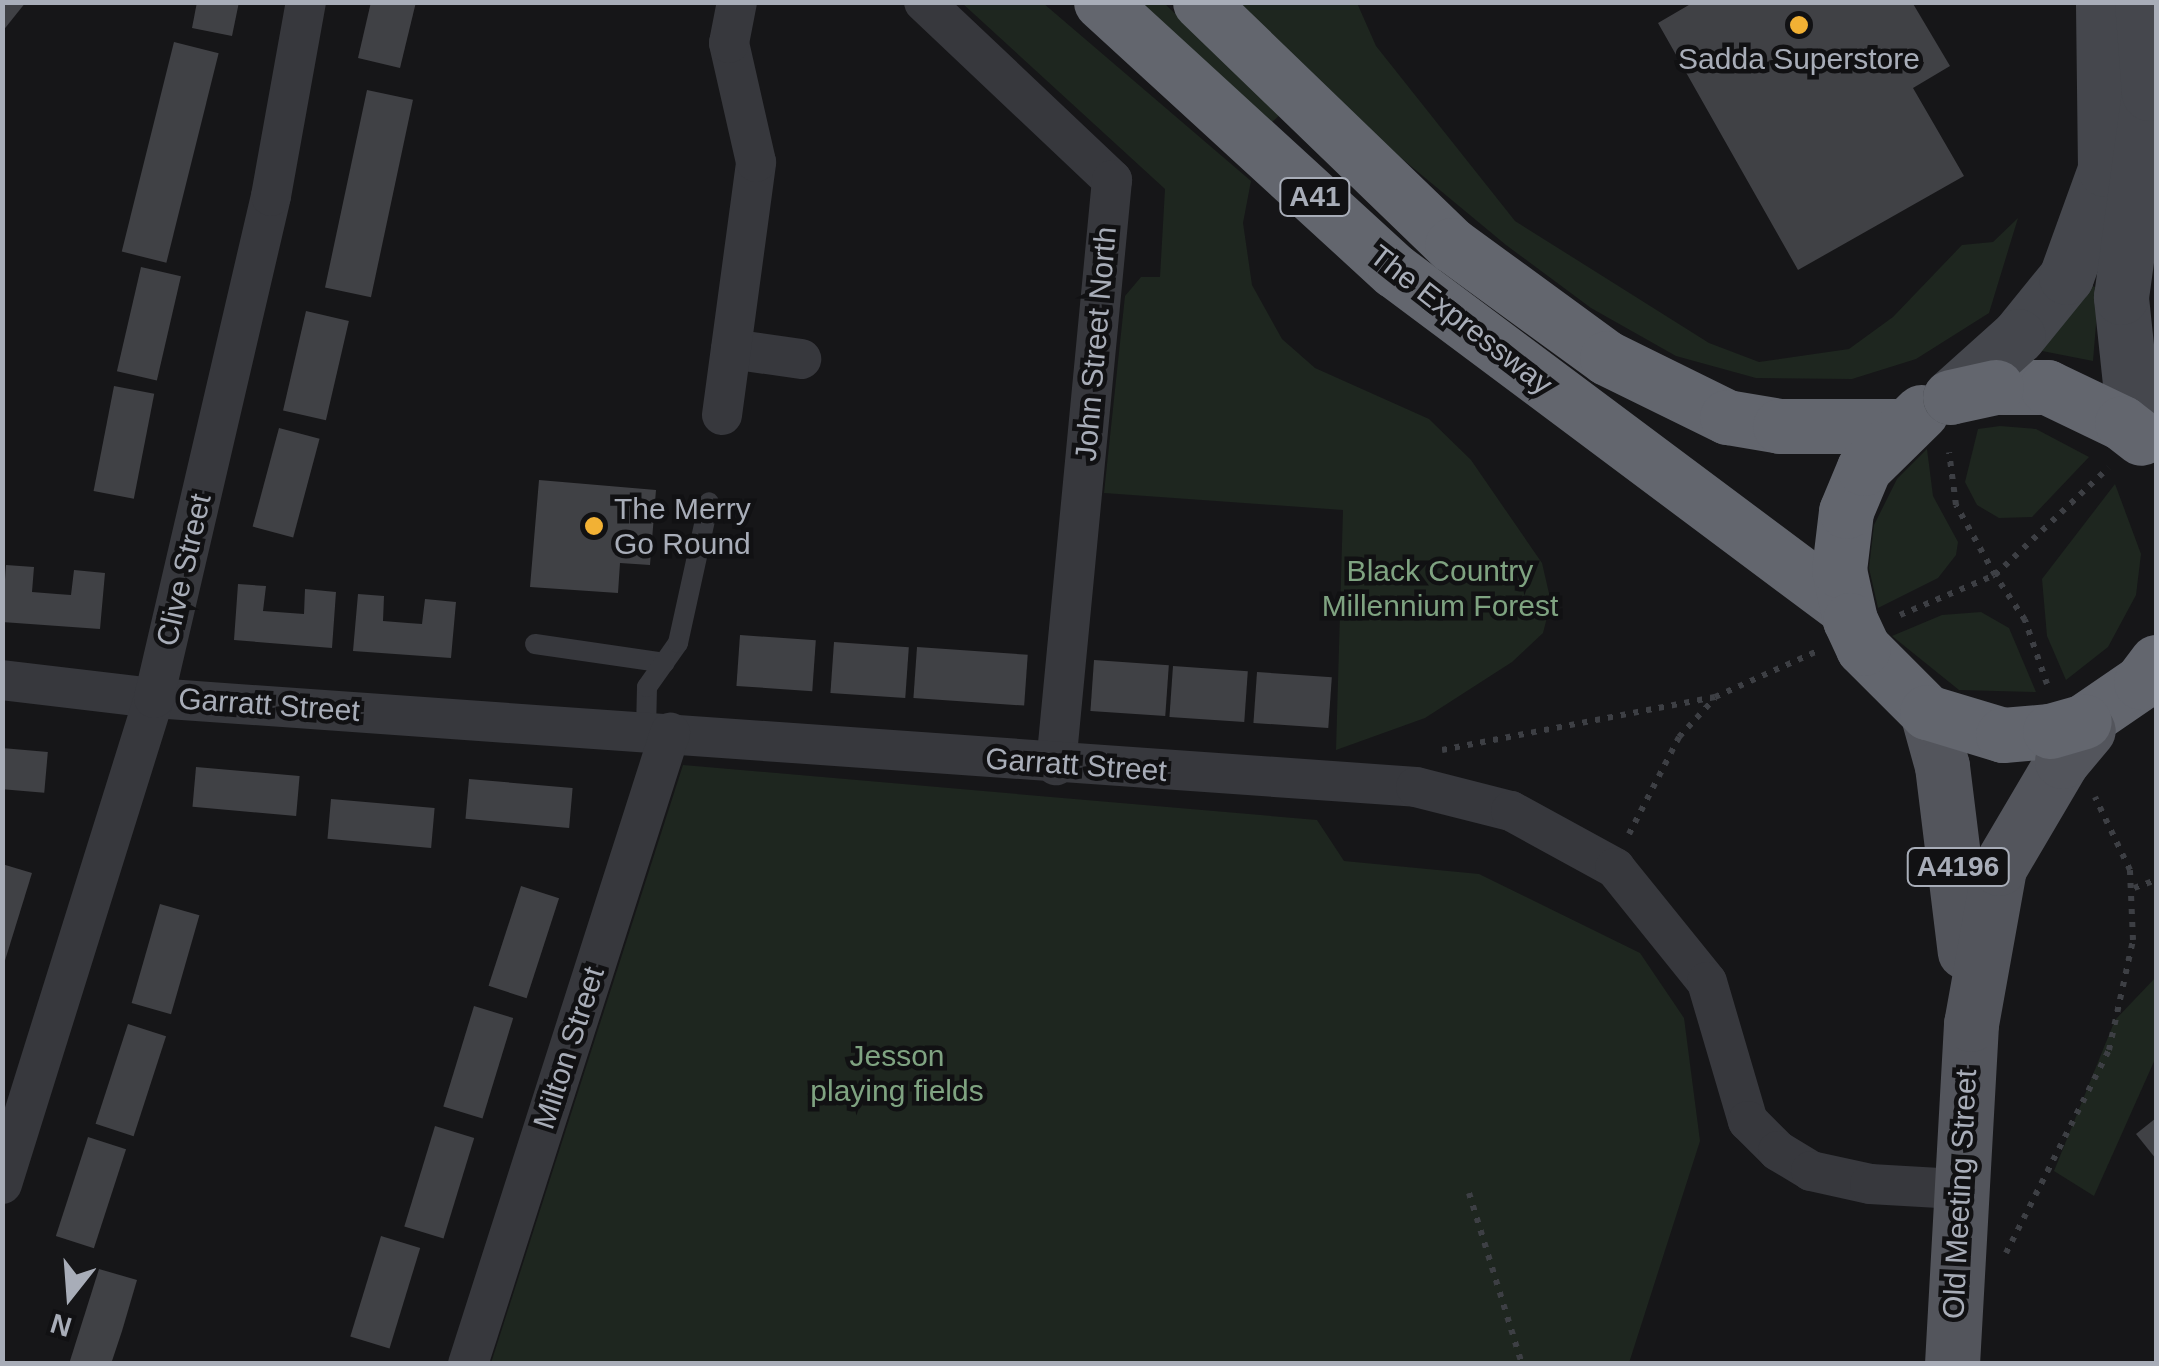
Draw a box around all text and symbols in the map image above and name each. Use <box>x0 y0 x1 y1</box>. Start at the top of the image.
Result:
marker: Sadda Superstore <box>1788 14 1810 36</box>
place label: Sadda Superstore <box>1678 41 1920 77</box>
road number: A41 <box>1278 174 1352 220</box>
street label: John Street North <box>1068 225 1124 463</box>
street label: The Expressway <box>1363 238 1559 402</box>
street label: Clive Street <box>149 490 219 650</box>
place label: The Merry Go Round <box>614 491 751 562</box>
marker: The Merry Go Round <box>583 515 605 537</box>
park label: Black Country Millennium Forest <box>1322 553 1558 624</box>
street label: Garratt Street <box>177 681 361 729</box>
street label: Garratt Street <box>984 741 1168 789</box>
road number: A4196 <box>1906 844 2010 890</box>
street label: Milton Street <box>526 962 612 1134</box>
park label: Jesson playing fields <box>810 1038 984 1108</box>
street label: Old Meeting Street <box>1935 1068 1985 1320</box>
north arrow <box>20 1246 120 1346</box>
text: N <box>47 1307 75 1343</box>

